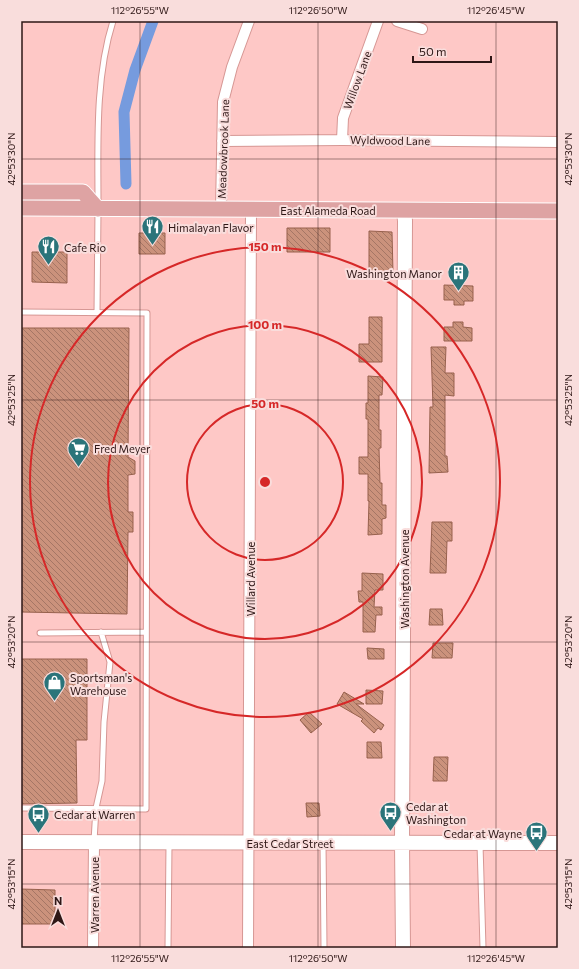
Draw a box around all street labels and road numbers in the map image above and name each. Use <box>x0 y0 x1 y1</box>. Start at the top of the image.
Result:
street label: Willow Lane <box>340 49 374 111</box>
street label: Meadowbrook Lane <box>215 99 231 199</box>
street label: Wyldwood Lane <box>350 133 430 147</box>
street label: East Alameda Road <box>280 204 376 217</box>
street label: Washington Avenue <box>398 529 411 628</box>
street label: Willard Avenue <box>244 541 257 616</box>
street label: East Cedar Street <box>247 837 334 850</box>
street label: Warren Avenue <box>88 857 101 933</box>

